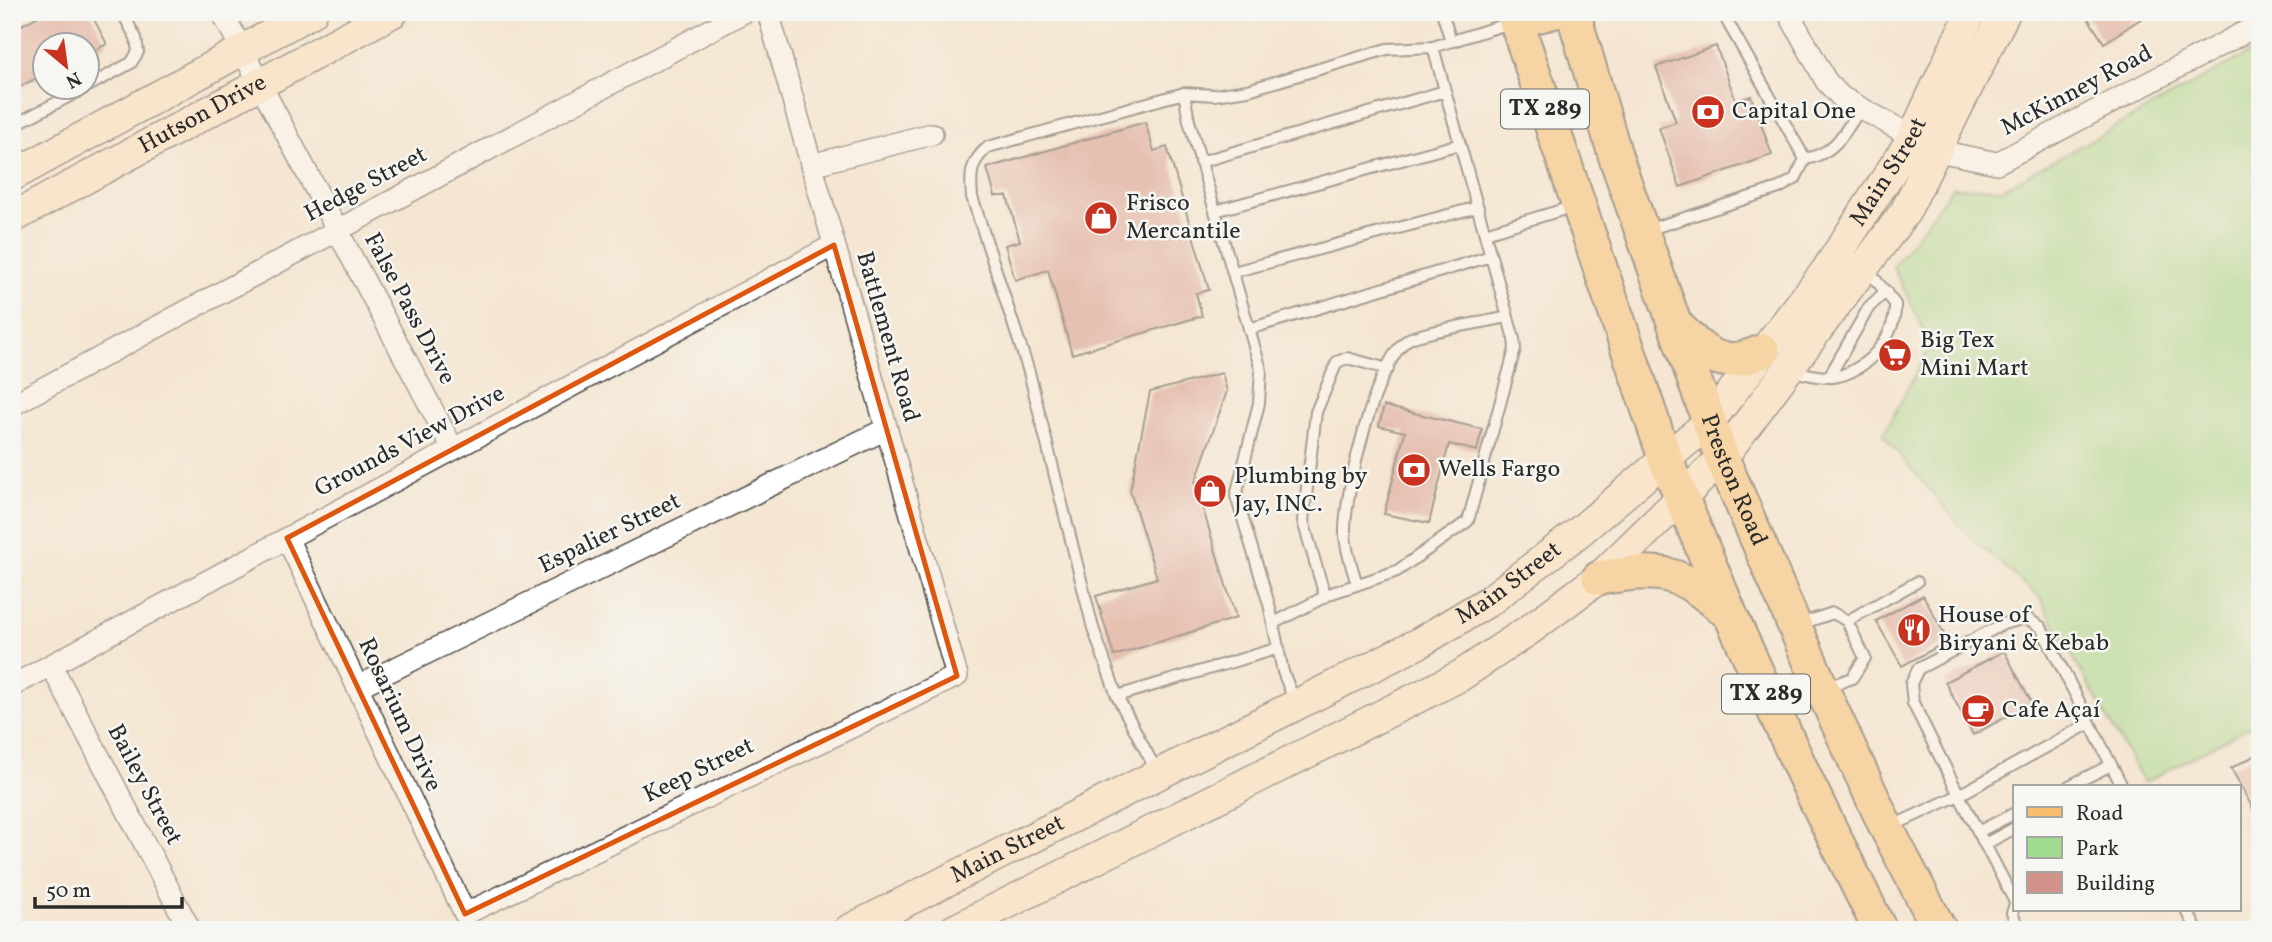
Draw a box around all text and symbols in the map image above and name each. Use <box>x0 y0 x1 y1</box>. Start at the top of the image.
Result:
north arrow <box>32 32 102 102</box>
street label: McKinney Road <box>1995 37 2159 145</box>
text: N <box>61 64 86 94</box>
street label: Hutson Drive <box>133 66 273 163</box>
road number: TX 289 <box>1501 90 1589 128</box>
bank icon: Capital One <box>1689 93 1727 131</box>
place label: Capital One <box>1732 95 1856 129</box>
street label: Main Street <box>1842 112 1937 234</box>
street label: Hedge Street <box>299 138 433 232</box>
place label: Frisco Mercantile <box>1126 187 1241 249</box>
shop icon: Frisco Mercantile <box>1082 199 1120 237</box>
street label: False Pass Drive <box>355 227 463 391</box>
street label: Battlement Road <box>846 248 928 426</box>
place label: Big Tex Mini Mart <box>1920 324 2029 386</box>
supermarket icon: Big Tex Mini Mart <box>1876 336 1914 374</box>
street label: Grounds View Drive <box>309 377 511 507</box>
street label: Preston Road <box>1691 410 1775 552</box>
bank icon: Wells Fargo <box>1395 451 1433 489</box>
place label: Wells Fargo <box>1438 453 1560 487</box>
place label: Plumbing by Jay, INC. <box>1234 460 1368 522</box>
shop icon: Plumbing by Jay, INC. <box>1191 472 1229 510</box>
street label: Espalier Street <box>533 485 687 583</box>
street label: Main Street <box>1450 534 1569 634</box>
place label: House of Biryani & Kebab <box>1938 599 2109 661</box>
restaurant icon: House of Biryani & Kebab <box>1895 611 1933 649</box>
street label: Rosarium Drive <box>348 632 450 798</box>
road number: TX 289 <box>1722 674 1810 714</box>
cafe icon: Cafe Açaí <box>1959 692 1997 730</box>
place label: Cafe Açaí <box>2002 694 2100 728</box>
street label: Bailey Street <box>98 719 190 851</box>
street label: Keep Street <box>638 730 760 812</box>
legend <box>2013 785 2240 911</box>
text: Road <box>2076 800 2123 829</box>
street label: Main Street <box>945 807 1071 893</box>
text: Park <box>2076 835 2119 864</box>
scale bar <box>35 865 182 909</box>
text: Building <box>2076 870 2155 899</box>
text: 50 m <box>46 877 91 906</box>

